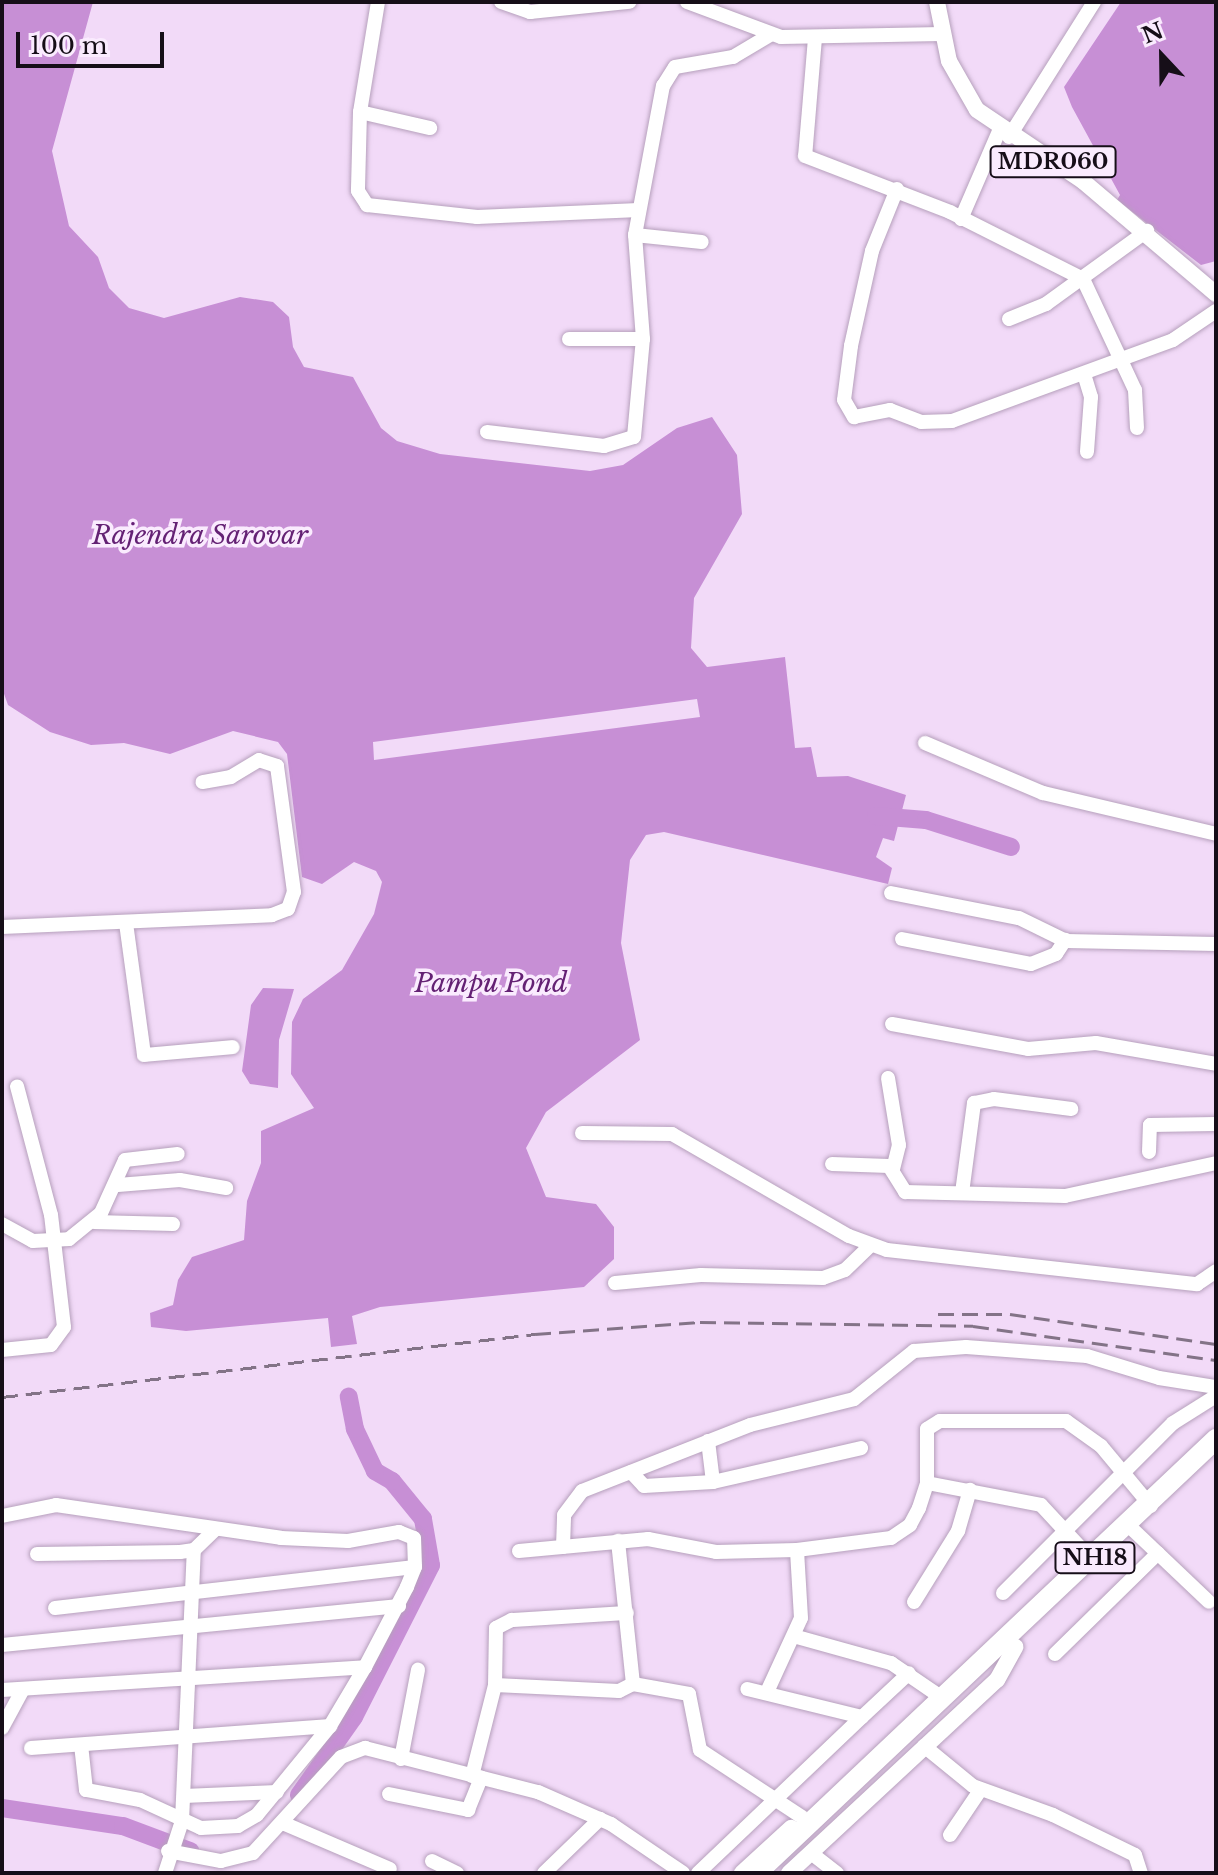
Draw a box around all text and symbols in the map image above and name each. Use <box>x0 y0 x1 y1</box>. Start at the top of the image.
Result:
scale bar <box>20 16 168 66</box>
north arrow <box>1122 16 1202 96</box>
text: N <box>1138 17 1167 50</box>
text: 100 m <box>30 31 108 60</box>
road number: MDR060 <box>989 144 1117 180</box>
water label: Rajendra Sarovar <box>92 520 308 552</box>
water label: Pampu Pond <box>414 968 568 1000</box>
road number: NH18 <box>1053 1540 1137 1576</box>

